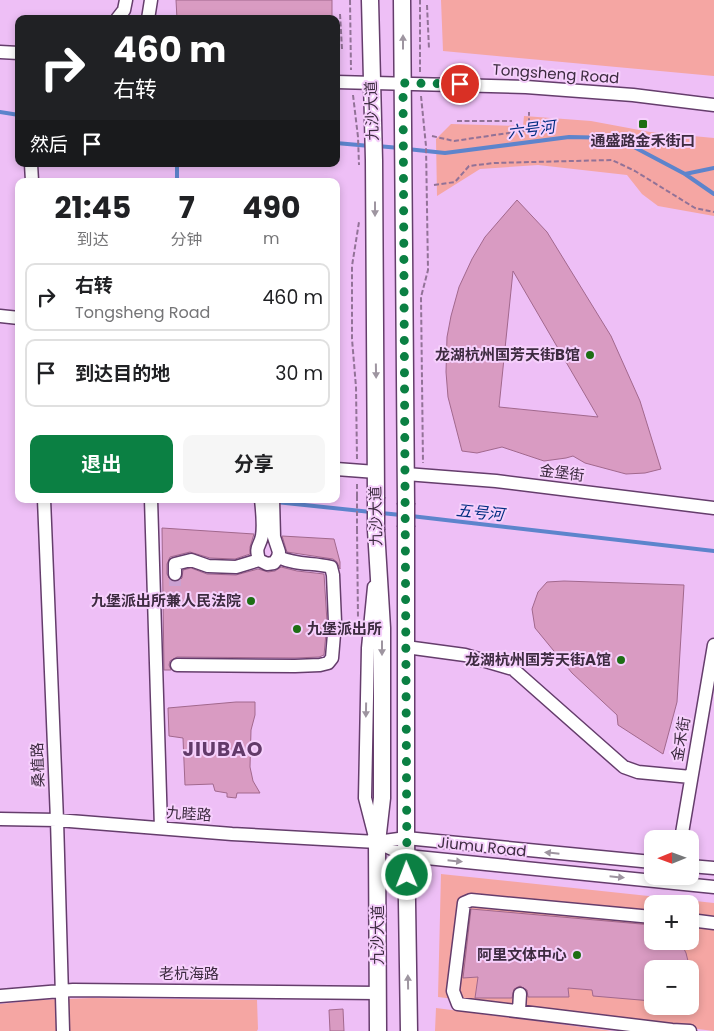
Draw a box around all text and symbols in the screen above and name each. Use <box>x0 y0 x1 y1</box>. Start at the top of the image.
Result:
text: 460 m <box>113 25 226 74</box>
one-way arrow <box>399 33 407 49</box>
icon: right <box>30 35 95 100</box>
street label: Tongsheng Road <box>492 59 620 88</box>
pin <box>439 63 481 105</box>
icon: arrive <box>446 70 474 98</box>
text: 右转 <box>113 74 157 105</box>
street label: 九沙大道 <box>360 81 383 141</box>
water label: 六号河 <box>506 115 559 144</box>
marker: 通盛路金禾街口 <box>637 118 649 130</box>
icon: arrive <box>78 130 106 158</box>
place label: 通盛路金禾街口 <box>590 130 696 151</box>
text: 然后 <box>30 131 68 158</box>
text: 21:45 <box>54 186 131 229</box>
text: 7 <box>179 186 195 229</box>
text: 490 <box>242 186 301 229</box>
one-way arrow <box>371 201 379 217</box>
text: m <box>263 227 280 250</box>
text: 到达 <box>77 228 109 251</box>
text: 分钟 <box>171 228 203 251</box>
text: 右转 <box>75 272 113 299</box>
icon: right <box>32 283 60 311</box>
text: 460 m <box>262 284 323 311</box>
text: Tongsheng Road <box>75 301 210 324</box>
place label: 龙湖杭州国芳天街B馆 <box>435 344 580 365</box>
marker: 龙湖杭州国芳天街B馆 <box>584 349 596 361</box>
icon: arrive <box>32 359 60 387</box>
text: 到达目的地 <box>75 360 170 387</box>
text: 30 m <box>275 360 323 387</box>
one-way arrow <box>372 364 380 380</box>
button: 退出 <box>30 435 173 493</box>
button: 分享 <box>183 435 325 493</box>
street label: 金堡街 <box>538 459 586 486</box>
street label: 九沙大道 <box>364 486 387 546</box>
water label: 五号河 <box>455 499 508 527</box>
place label: 九堡派出所兼人民法院 <box>91 590 241 611</box>
marker: 九堡派出所兼人民法院 <box>245 595 257 607</box>
place label: 九堡派出所 <box>307 618 382 639</box>
marker: 九堡派出所 <box>291 623 303 635</box>
one-way arrow <box>378 641 386 657</box>
place label: 龙湖杭州国芳天街A馆 <box>465 649 611 670</box>
marker: 龙湖杭州国芳天街A馆 <box>615 654 627 666</box>
one-way arrow <box>362 703 370 719</box>
street label: 金禾街 <box>666 715 695 763</box>
district label: JIUBAO <box>182 735 264 763</box>
street label: 桑植路 <box>26 742 49 788</box>
street label: 九睦路 <box>166 801 212 826</box>
north arrow <box>644 830 699 885</box>
map controls <box>644 830 699 1015</box>
street label: Jiumu Road <box>437 831 528 862</box>
position arrow <box>380 848 432 900</box>
one-way arrow <box>543 848 559 856</box>
one-way arrow <box>448 857 464 865</box>
one-way arrow <box>609 873 625 881</box>
button: + <box>644 895 699 950</box>
street label: 九沙大道 <box>367 905 388 965</box>
place label: 阿里文体中心 <box>477 944 567 965</box>
marker: 阿里文体中心 <box>571 949 583 961</box>
button: − <box>644 960 699 1015</box>
street label: 老杭海路 <box>159 963 219 984</box>
one-way arrow <box>404 974 412 990</box>

